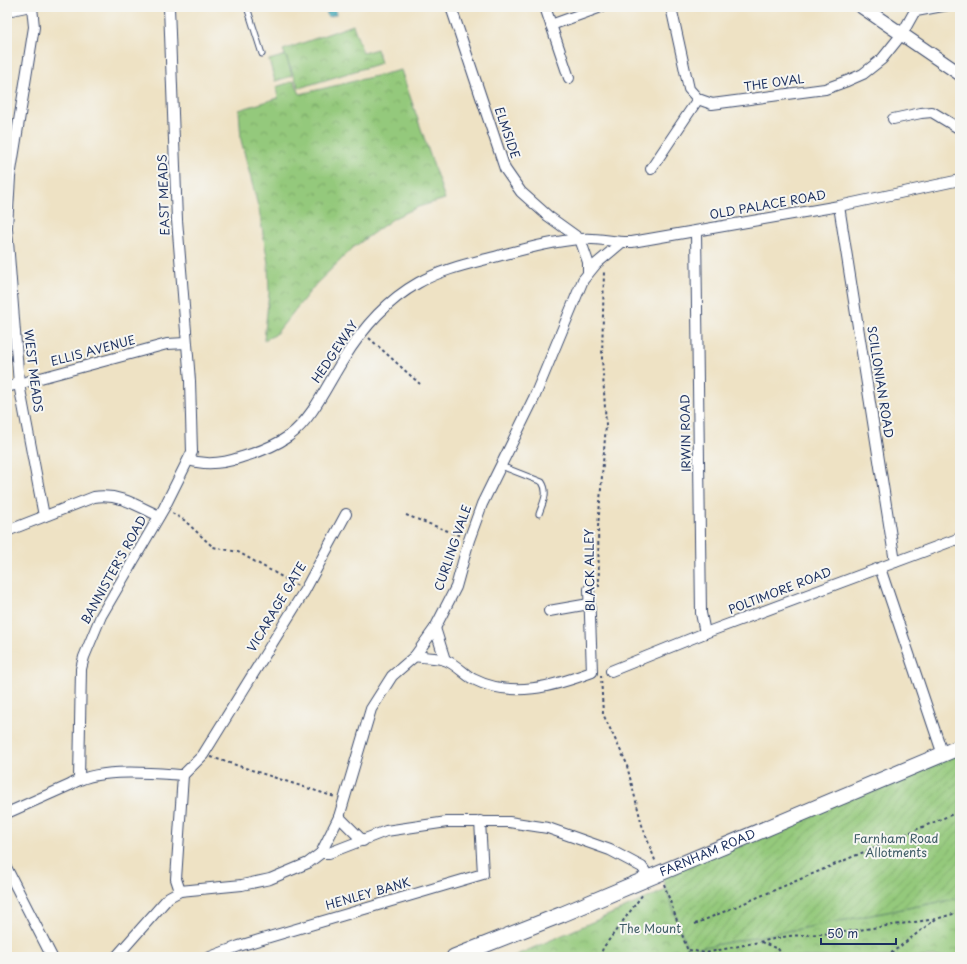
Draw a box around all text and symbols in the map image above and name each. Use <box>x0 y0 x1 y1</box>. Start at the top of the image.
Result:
street label: THE OVAL <box>742 69 806 95</box>
street label: ELMSIDE <box>491 104 525 161</box>
street label: EAST MEADS <box>153 154 173 236</box>
street label: OLD PALACE ROAD <box>708 185 827 223</box>
street label: HEDGEWAY <box>307 316 362 386</box>
street label: SCILLONIAN ROAD <box>863 324 899 439</box>
street label: WEST MEADS <box>20 328 48 413</box>
street label: ELLIS AVENUE <box>48 330 137 370</box>
street label: IRWIN ROAD <box>675 394 695 472</box>
street label: CURLING VALE <box>429 502 475 593</box>
street label: BANNISTER'S ROAD <box>76 512 151 627</box>
street label: BLACK ALLEY <box>579 528 599 611</box>
street label: VICARAGE GATE <box>242 558 310 655</box>
street label: POLTIMORE ROAD <box>725 562 834 618</box>
street label: FARNHAM ROAD <box>656 824 758 880</box>
park label: Farnham Road Allotments <box>854 829 938 861</box>
street label: HENLEY BANK <box>323 872 412 914</box>
park label: The Mount <box>619 919 681 937</box>
scale bar <box>821 920 896 946</box>
text: 50 m <box>827 924 858 942</box>

